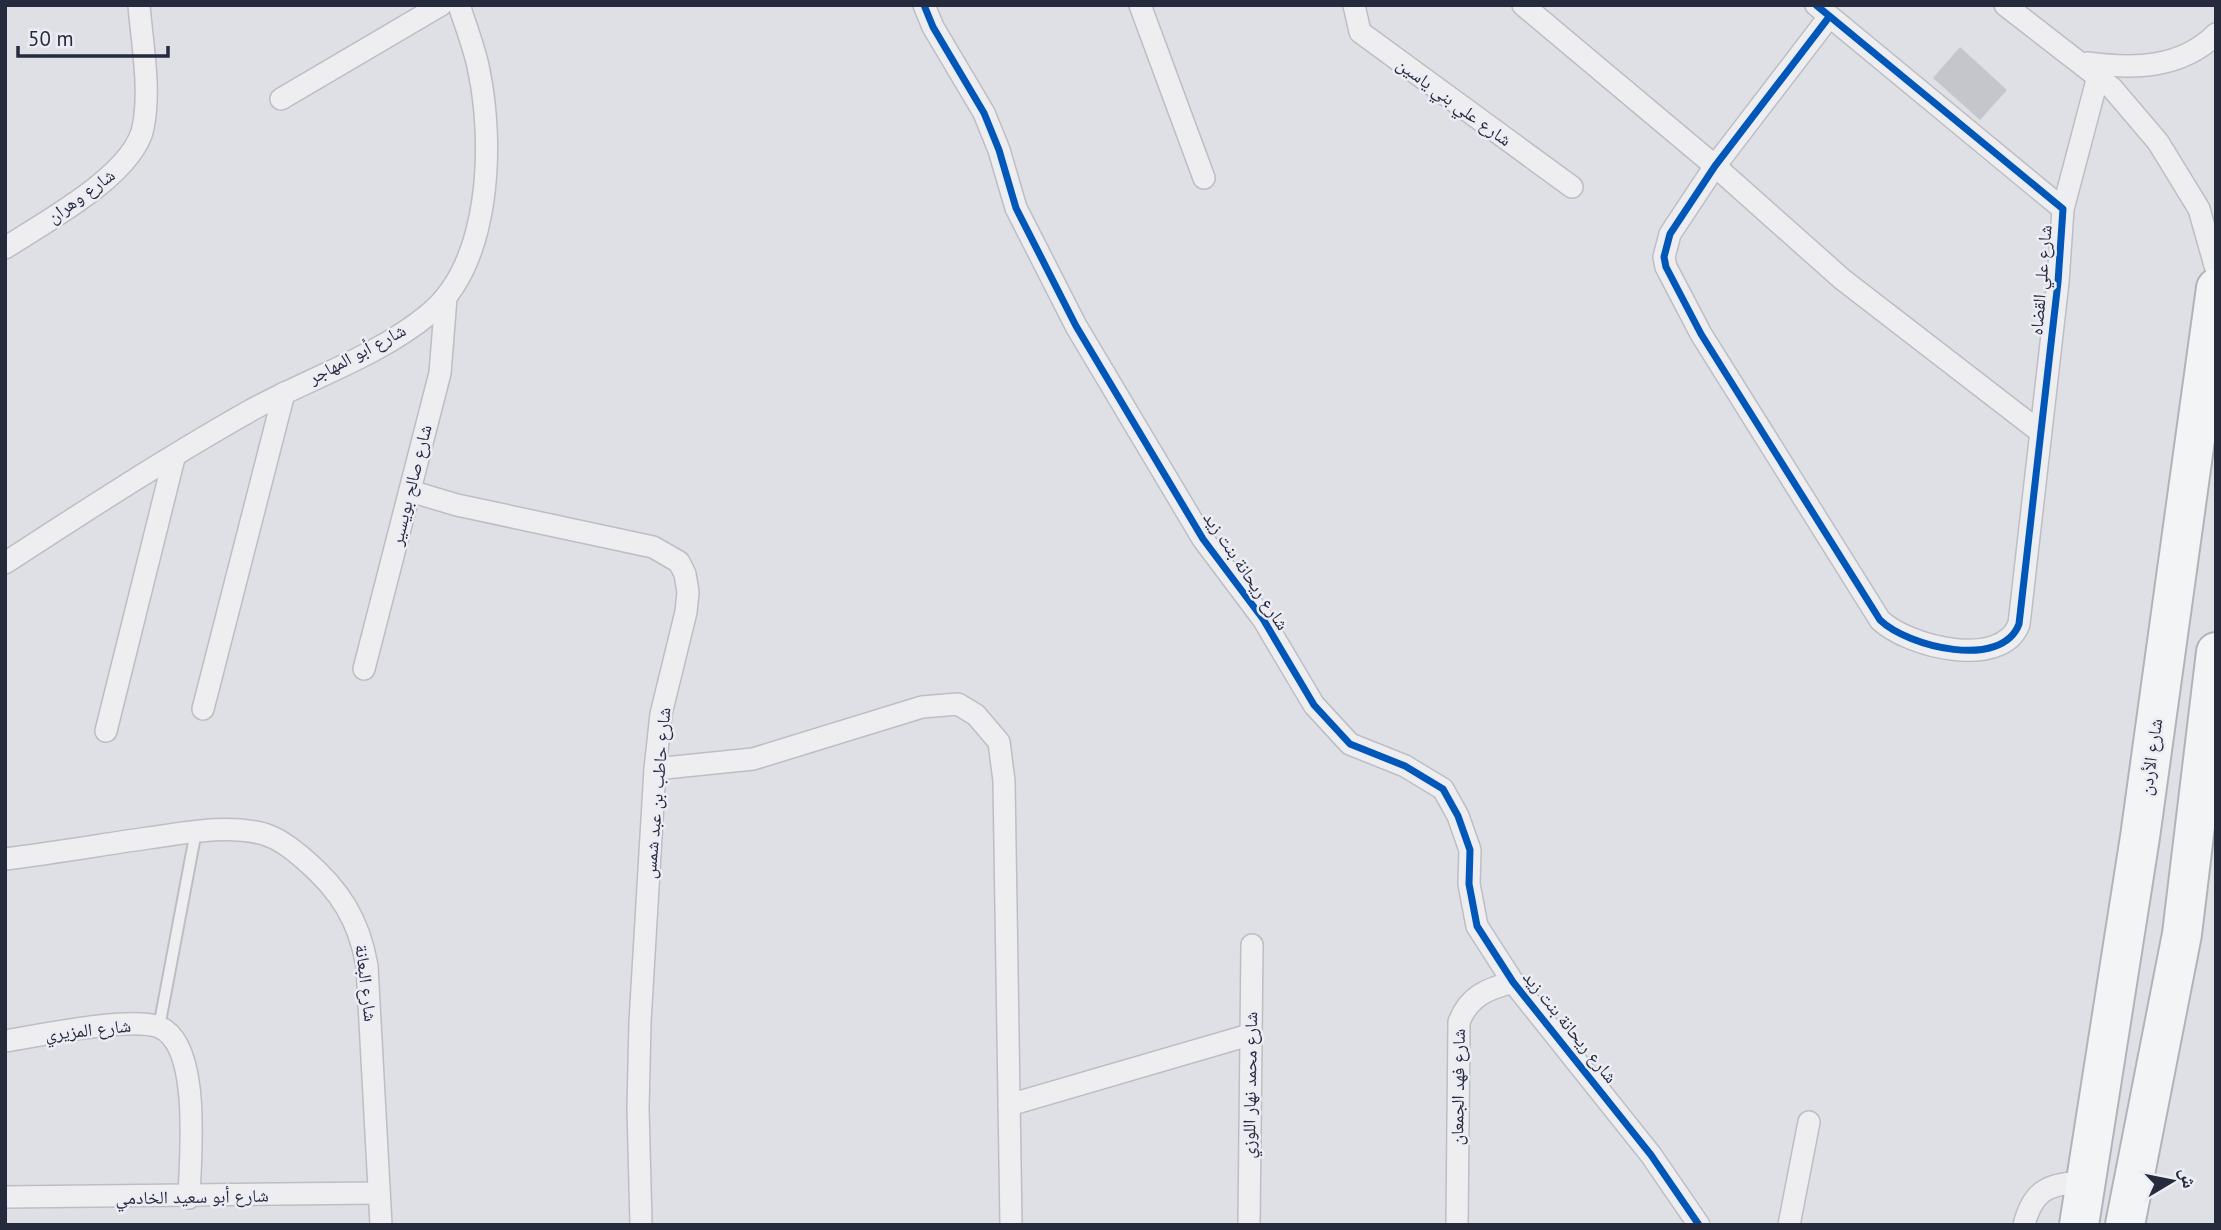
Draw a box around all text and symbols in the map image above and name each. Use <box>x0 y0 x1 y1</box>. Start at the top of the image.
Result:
scale bar <box>18 14 168 58</box>
text: 50 m <box>28 25 74 52</box>
street label: شارع علي بني ياسين <box>1390 52 1516 154</box>
street label: شارع وهران <box>42 163 119 228</box>
street label: شارع علي القضاه <box>2024 224 2060 336</box>
street label: شارع أبو المهاجر <box>303 318 409 389</box>
street label: شارع صالح بويسير <box>384 422 438 549</box>
street label: شارع ريحانة بنت زيد <box>1198 507 1295 634</box>
street label: شارع حاطب بن عبد شمس <box>638 706 675 880</box>
street label: شارع الأردن <box>2134 717 2167 797</box>
street label: شارع البعانة <box>350 943 383 1023</box>
street label: شارع ريحانة بنت زيد <box>1518 966 1623 1088</box>
street label: شارع محمد نهار اللوزي <box>1237 1011 1266 1159</box>
street label: شارع المزيري <box>44 1014 132 1049</box>
street label: شارع فهد الجمعان <box>1445 1028 1470 1146</box>
north arrow <box>2137 1146 2207 1216</box>
text: ش <box>2175 1166 2202 1190</box>
street label: شارع أبو سعيد الخادمي <box>115 1184 269 1213</box>

